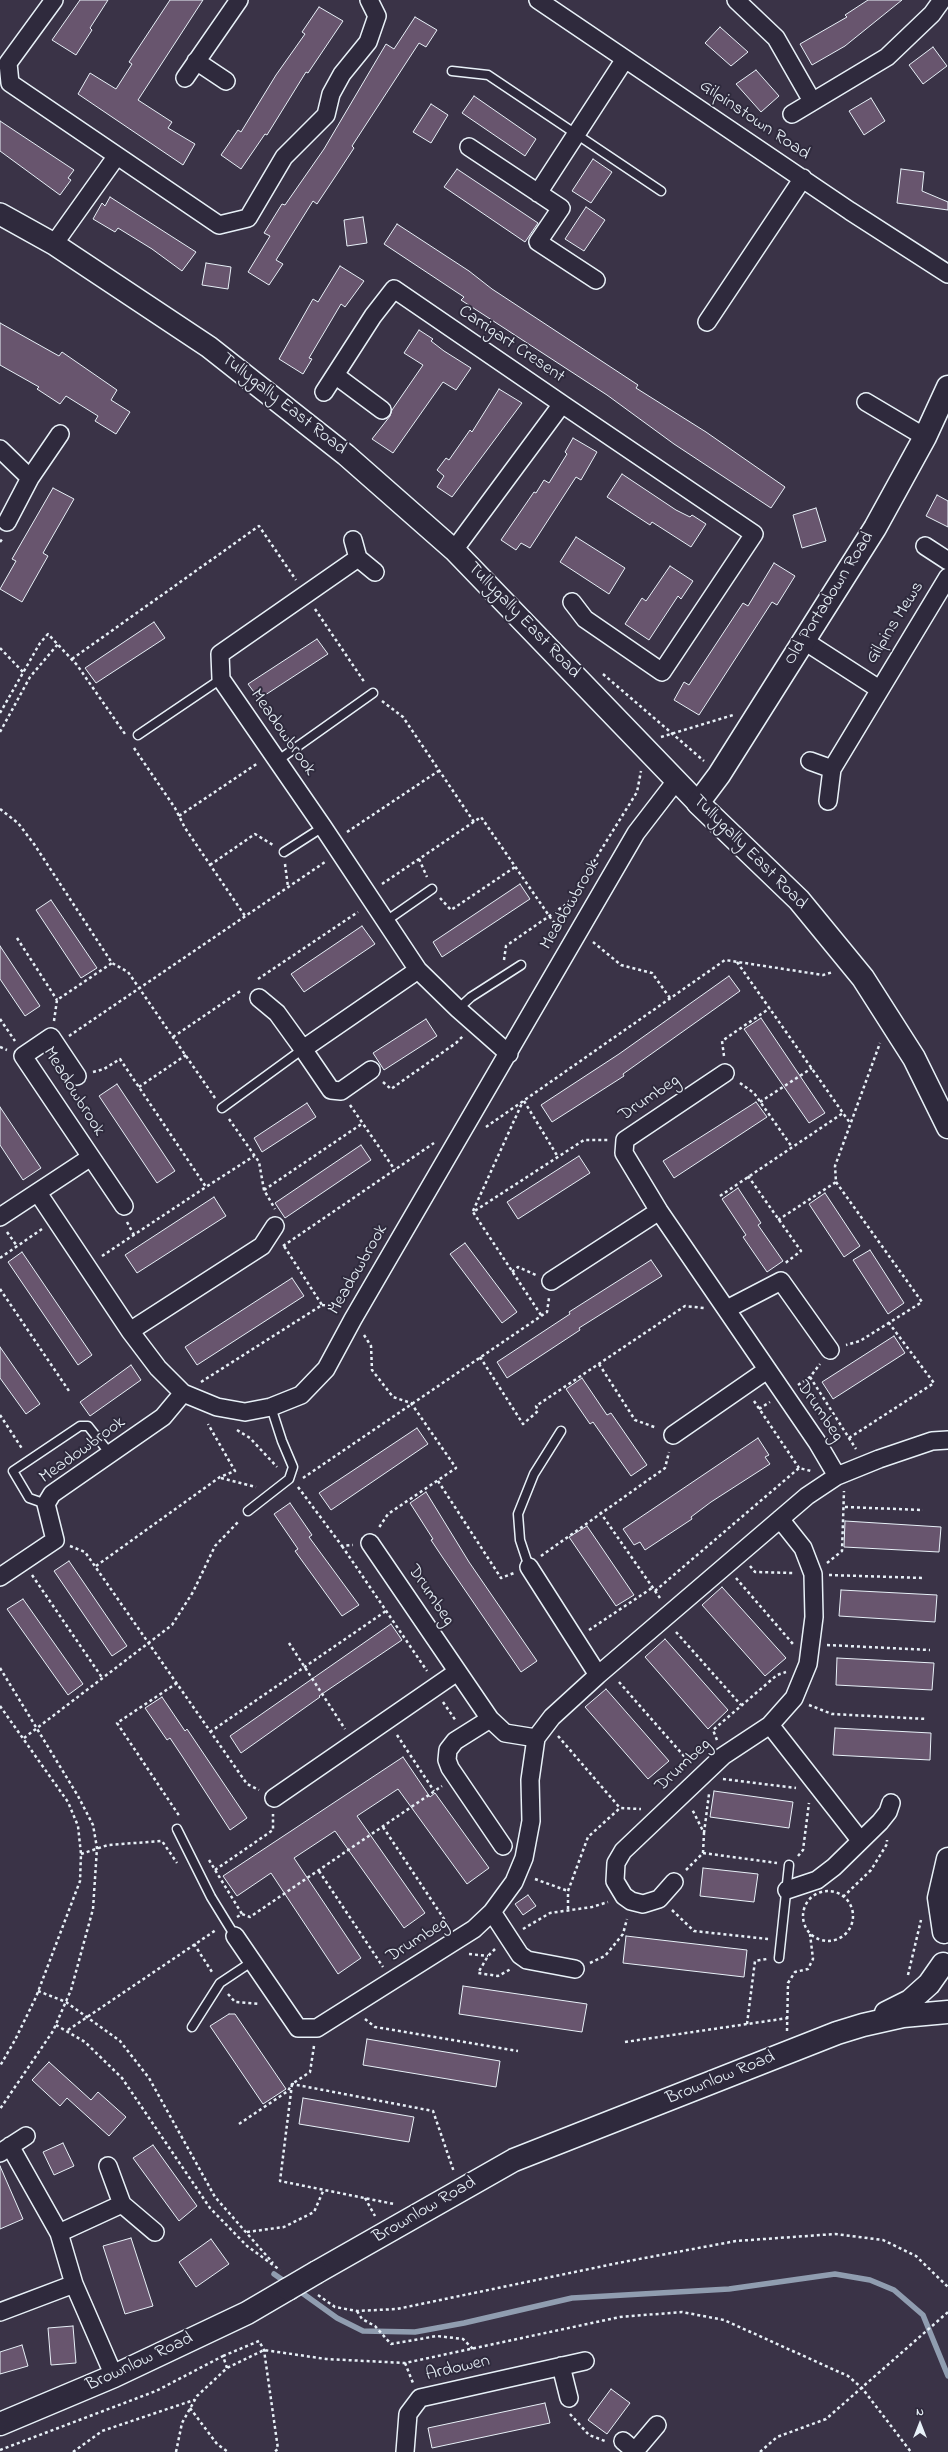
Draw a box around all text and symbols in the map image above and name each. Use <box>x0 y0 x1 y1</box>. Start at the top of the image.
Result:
street label: Gilpinstown Road <box>695 76 813 166</box>
street label: Carrigart Cresent <box>454 301 568 389</box>
street label: Tullygally East Road <box>216 349 350 461</box>
street label: Old Portadown Road <box>780 528 880 670</box>
street label: Tullygally East Road <box>462 558 584 684</box>
street label: Gilpins Mews <box>862 578 930 668</box>
street label: Meadowbrook <box>244 686 320 780</box>
street label: Tullygally East Road <box>687 791 811 915</box>
street label: Meadowbrook <box>536 856 606 954</box>
street label: Meadowbrook <box>37 1044 109 1140</box>
street label: Drumbeg <box>615 1071 685 1127</box>
street label: Meadowbrook <box>324 1221 394 1319</box>
street label: Drumbeg <box>791 1377 847 1447</box>
street label: Meadowbrook <box>36 1413 130 1489</box>
street label: Drumbeg <box>402 1561 458 1631</box>
street label: Drumbeg <box>652 1735 716 1797</box>
street label: Drumbeg <box>383 1914 453 1968</box>
street label: Brownlow Road <box>663 2047 779 2111</box>
street label: Brownlow Road <box>370 2173 480 2249</box>
street label: Brownlow Road <box>83 2329 197 2397</box>
street label: Ardowen <box>424 2351 492 2387</box>
north arrow <box>900 2404 940 2444</box>
text: N <box>916 2404 924 2420</box>

